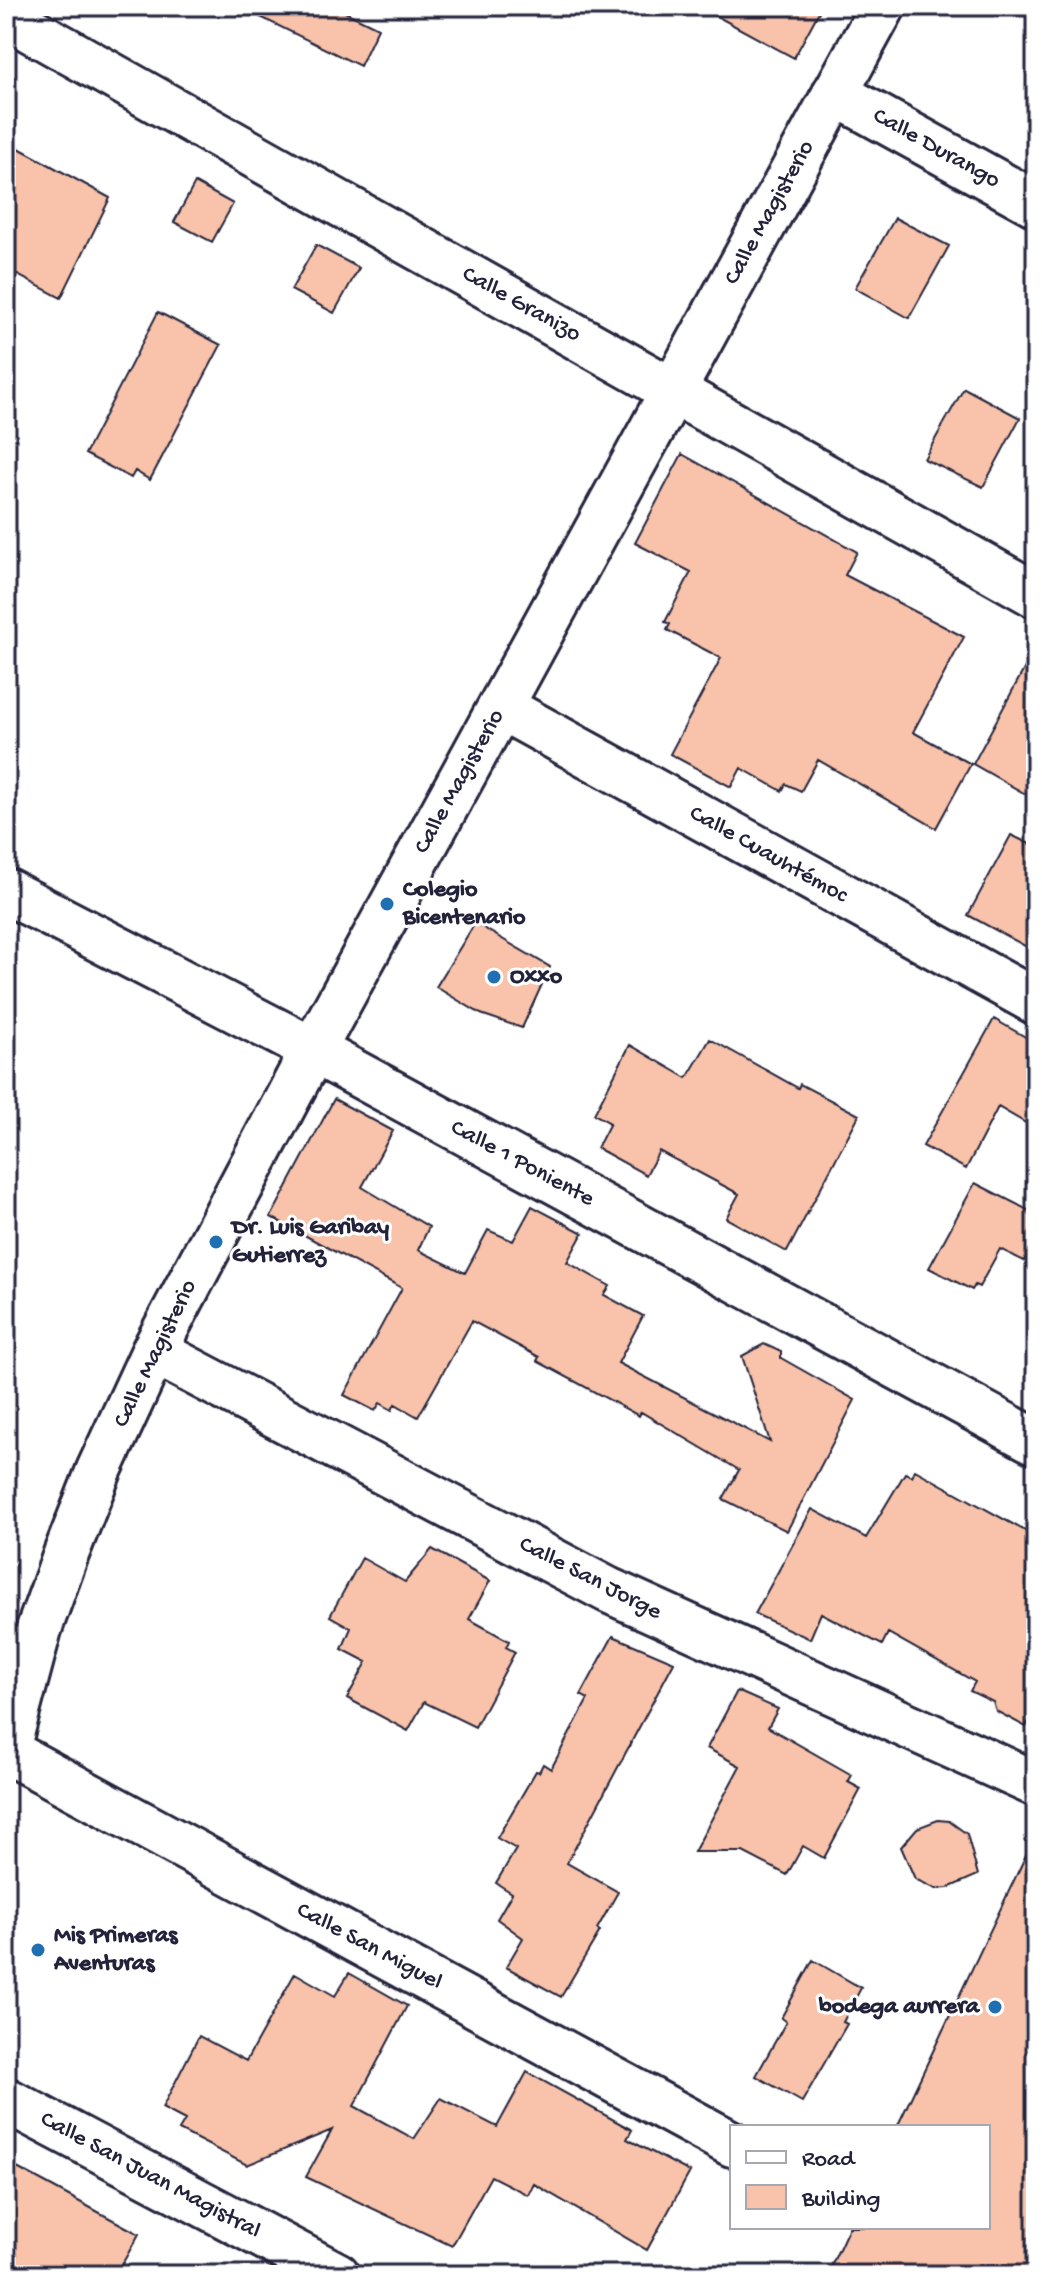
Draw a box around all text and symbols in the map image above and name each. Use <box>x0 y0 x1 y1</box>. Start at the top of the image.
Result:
street label: Calle Durango <box>867 102 1005 196</box>
street label: Calle Magisterio <box>718 136 822 290</box>
street label: Calle Granizo <box>456 260 586 350</box>
street label: Calle Magisterio <box>408 705 512 859</box>
street label: Calle Cuauhtémoc <box>684 800 853 911</box>
place label: Colegio Bicentenario <box>402 876 526 933</box>
marker: Colegio Bicentenario <box>378 895 396 913</box>
place label: Oxxo <box>510 963 563 992</box>
marker: Oxxo <box>485 968 503 986</box>
street label: Calle 1 Poniente <box>445 1114 599 1214</box>
place label: Dr. Luis Garibay Gutierrez <box>230 1214 389 1271</box>
marker: Dr. Luis Garibay Gutierrez <box>207 1233 225 1251</box>
street label: Calle Magisterio <box>108 1275 204 1433</box>
street label: Calle San Jorge <box>514 1531 667 1628</box>
street label: Calle San Miguel <box>291 1896 447 1998</box>
place label: Mis Primeras Aventuras <box>53 1922 179 1979</box>
marker: Mis Primeras Aventuras <box>29 1941 47 1959</box>
place label: bodega aurrera <box>818 1993 981 2022</box>
marker: bodega aurrera <box>986 1998 1004 2016</box>
street label: Calle San Juan Magistral <box>35 2106 265 2246</box>
legend <box>730 2125 990 2229</box>
text: Road <box>802 2146 856 2175</box>
text: Building <box>801 2186 880 2215</box>

